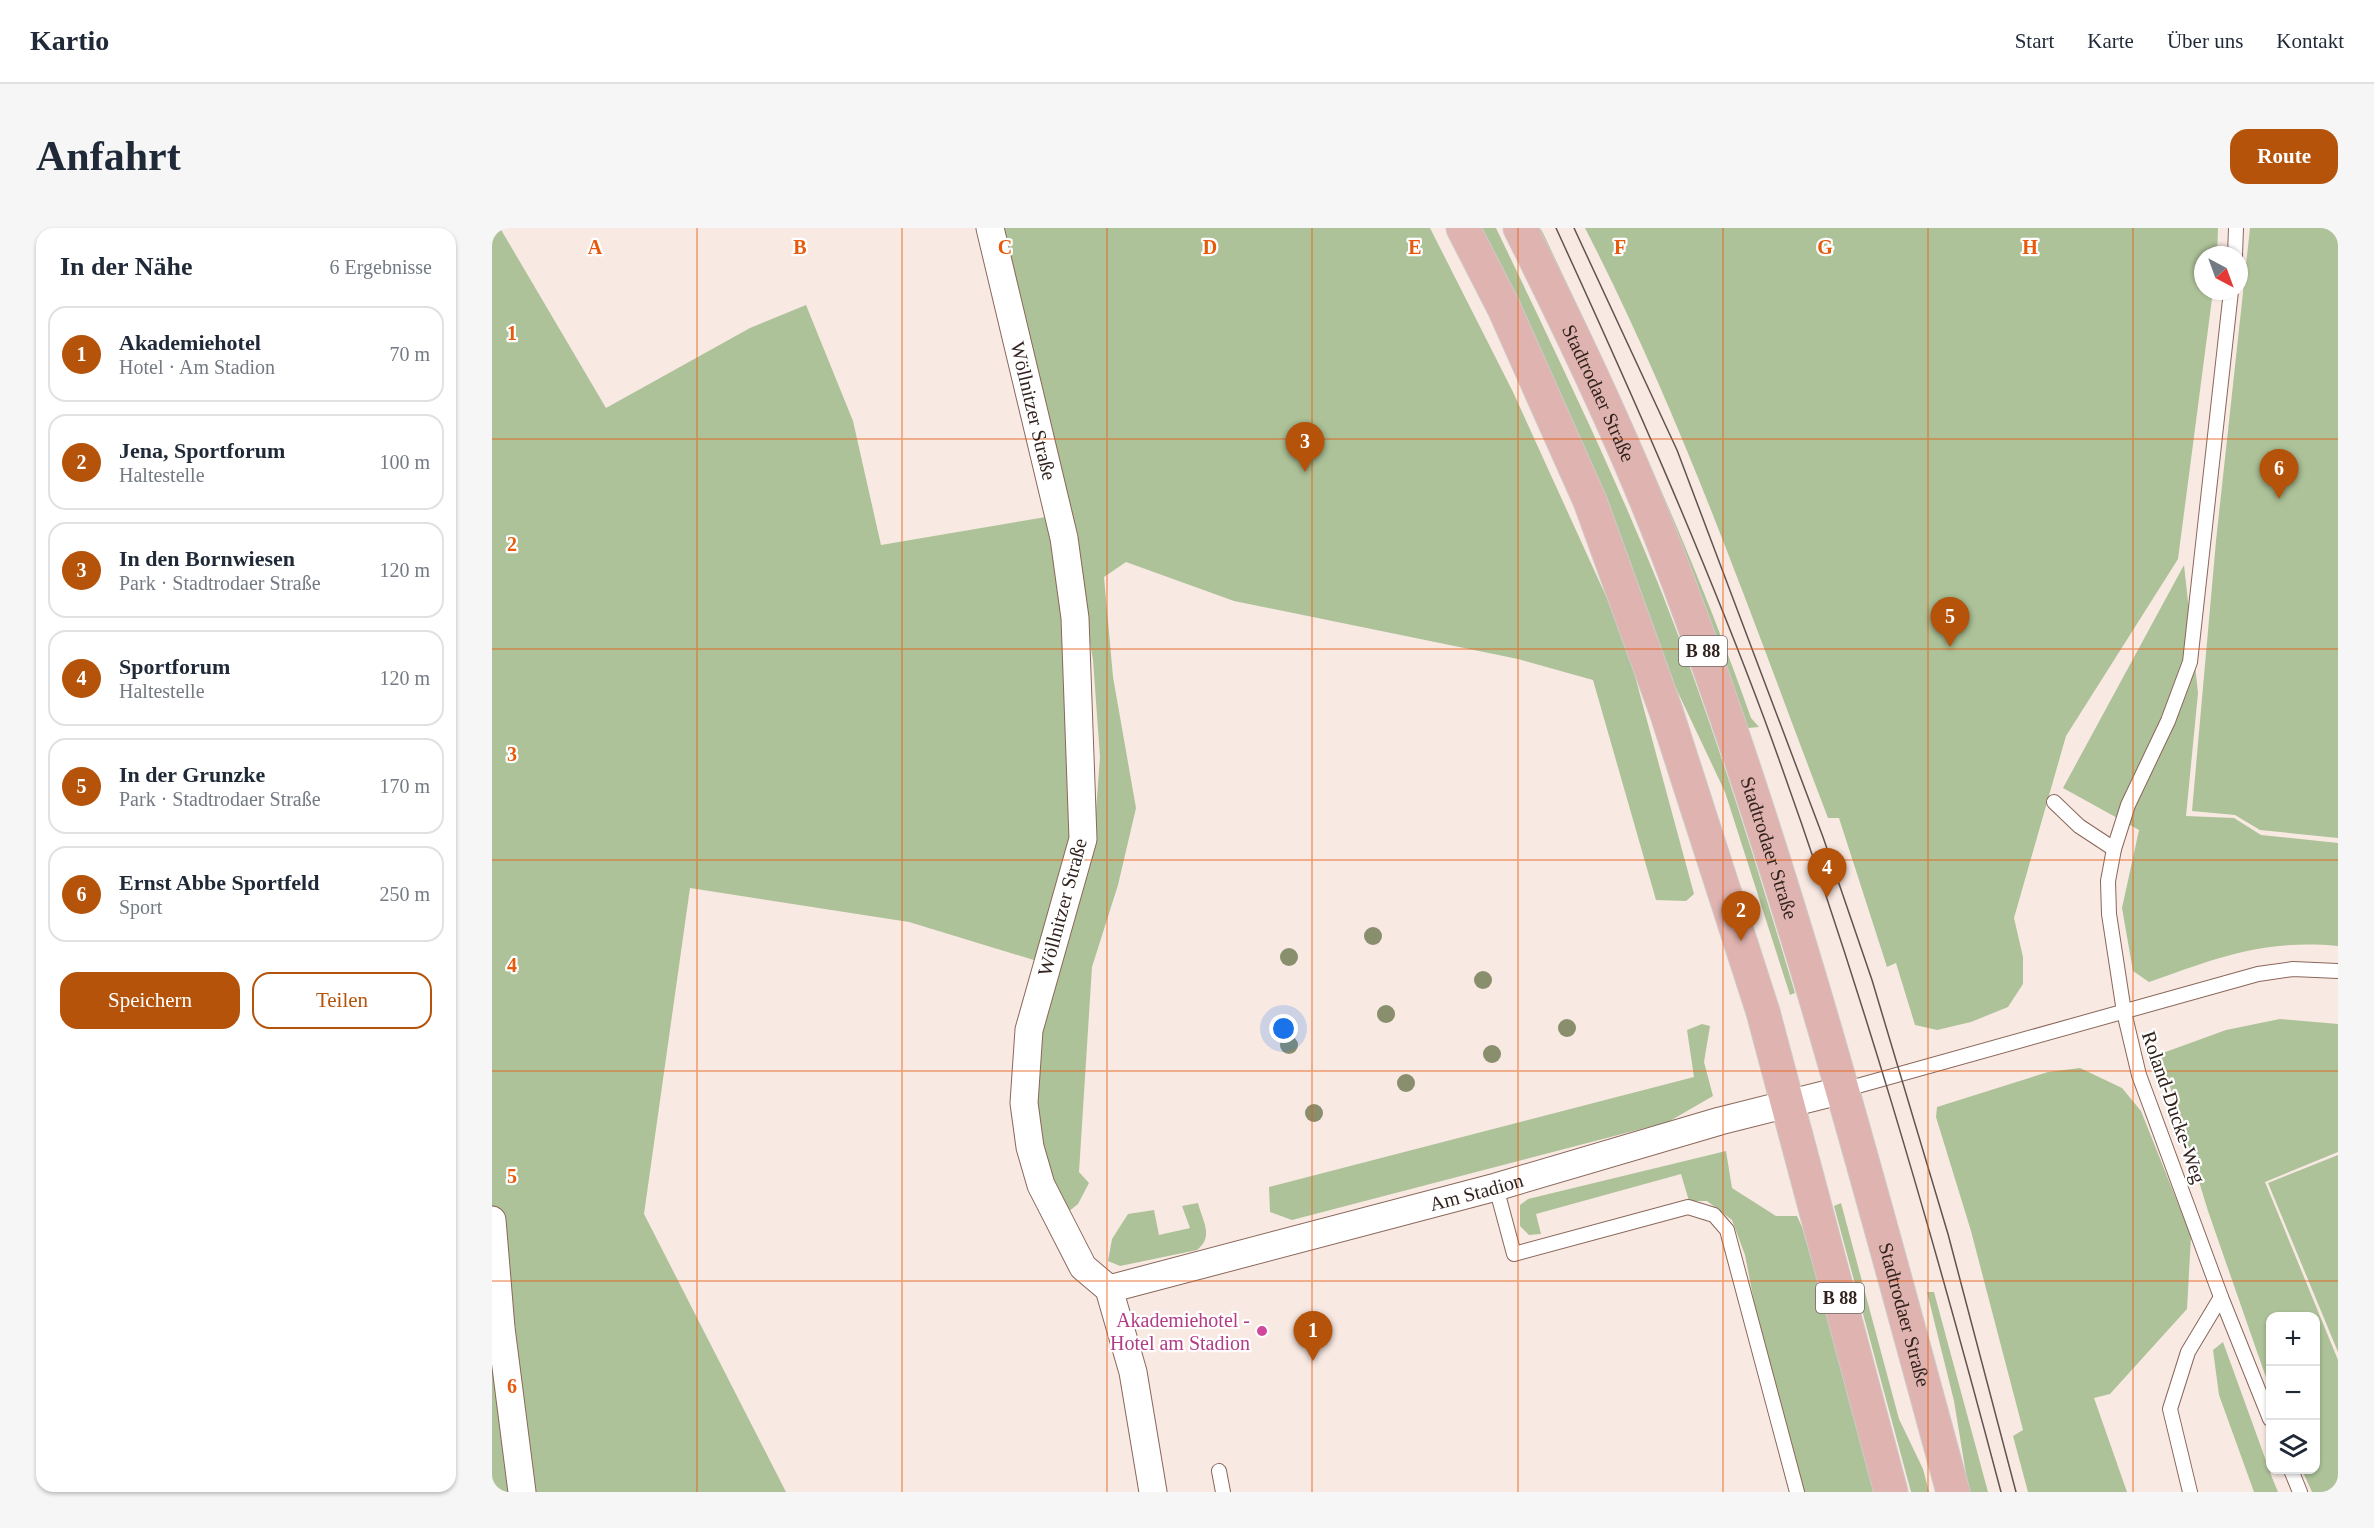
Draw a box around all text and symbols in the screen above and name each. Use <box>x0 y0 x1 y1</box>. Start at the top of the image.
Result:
text: Kartio <box>30 25 109 56</box>
text: Start <box>2015 29 2054 53</box>
text: Karte <box>2087 29 2134 53</box>
text: Über uns <box>2167 29 2243 53</box>
text: Kontakt <box>2276 29 2344 53</box>
button: Route <box>2230 129 2338 184</box>
text: Anfahrt <box>36 133 181 179</box>
text: A <box>588 236 603 258</box>
text: B <box>793 236 807 258</box>
text: C <box>998 236 1012 258</box>
text: D <box>1203 236 1217 258</box>
text: E <box>1408 236 1422 258</box>
text: F <box>1614 236 1626 258</box>
text: G <box>1817 236 1833 258</box>
text: H <box>2022 236 2038 258</box>
north arrow <box>2194 246 2248 300</box>
text: In der Nähe <box>60 252 192 281</box>
text: 6 Ergebnisse <box>330 256 432 278</box>
street label: Stadtrodaer Straße <box>1558 321 1640 465</box>
text: 1 <box>507 322 517 344</box>
text: Akademiehotel <box>119 330 261 355</box>
street label: Wöllnitzer Straße <box>1006 339 1061 482</box>
text: 1 <box>77 343 87 365</box>
text: 70 m <box>389 343 430 365</box>
text: Hotel · Am Stadion <box>119 356 275 378</box>
pin: 3 <box>1286 422 1324 472</box>
text: Jena, Sportforum <box>119 438 285 463</box>
pin: 6 <box>2260 450 2298 499</box>
text: 2 <box>77 451 87 473</box>
text: 100 m <box>379 451 430 473</box>
text: Haltestelle <box>119 464 205 486</box>
text: 2 <box>507 533 517 555</box>
text: In den Bornwiesen <box>119 546 295 571</box>
text: 3 <box>77 559 87 581</box>
text: 120 m <box>379 559 430 581</box>
text: Park · Stadtrodaer Straße <box>119 572 321 594</box>
pin: 5 <box>1930 598 1970 647</box>
road number: B 88 <box>1679 636 1727 666</box>
text: Sportforum <box>119 654 230 679</box>
text: 4 <box>77 667 87 689</box>
text: 120 m <box>379 667 430 689</box>
text: Haltestelle <box>119 680 205 702</box>
text: 3 <box>507 743 517 765</box>
text: In der Grunzke <box>119 762 265 787</box>
street label: Stadtrodaer Straße <box>1736 774 1802 922</box>
text: 5 <box>77 775 87 797</box>
text: 170 m <box>379 775 430 797</box>
text: Park · Stadtrodaer Straße <box>119 788 321 810</box>
street label: Wöllnitzer Straße <box>1033 836 1091 978</box>
pin: 4 <box>1808 848 1846 898</box>
text: Ernst Abbe Sportfeld <box>119 870 319 895</box>
text: 6 <box>77 883 87 905</box>
text: 250 m <box>379 883 430 905</box>
pin: 2 <box>1722 892 1760 941</box>
text: Sport <box>119 896 162 918</box>
text: 4 <box>507 954 517 976</box>
button: Speichern <box>60 972 240 1029</box>
button: Teilen <box>252 972 432 1029</box>
your location <box>1269 1014 1298 1043</box>
street label: Roland-Ducke-Weg <box>2137 1028 2210 1186</box>
text: 5 <box>507 1165 517 1187</box>
street label: Am Stadion <box>1427 1169 1526 1215</box>
street label: Stadtrodaer Straße <box>1875 1240 1935 1389</box>
road number: B 88 <box>1816 1283 1864 1313</box>
place label: Akademiehotel - Hotel am Stadion <box>1110 1309 1250 1354</box>
pin: 1 <box>1294 1312 1332 1361</box>
map controls <box>2266 1312 2320 1474</box>
button: + <box>2266 1312 2320 1366</box>
marker: Akademiehotel - Hotel am Stadion <box>1255 1324 1269 1338</box>
button: − <box>2266 1366 2320 1420</box>
text: 6 <box>507 1375 517 1397</box>
button: layers <box>2266 1420 2320 1474</box>

